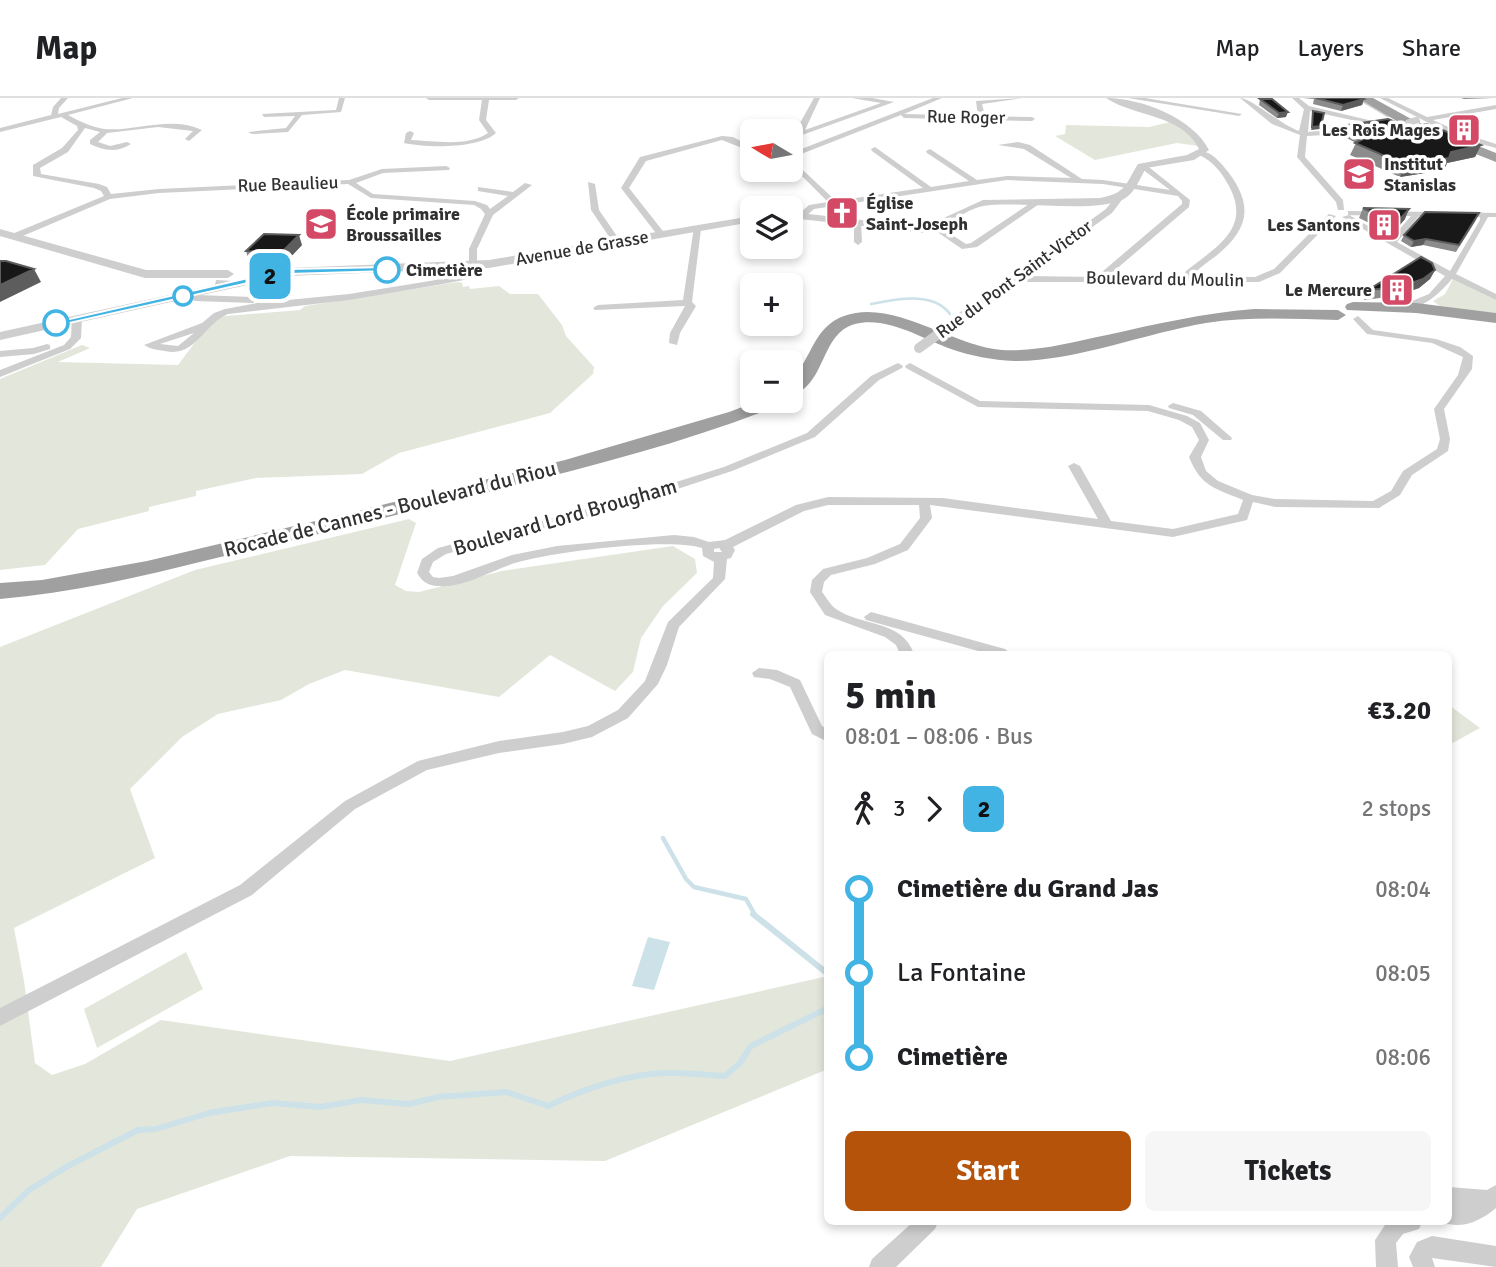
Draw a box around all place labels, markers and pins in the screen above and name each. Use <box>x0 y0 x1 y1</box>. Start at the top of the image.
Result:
building icon: Les Rois Mages <box>1445 111 1483 149</box>
place label: Les Rois Mages <box>1322 119 1440 141</box>
place label: Institut Stanislas <box>1384 153 1456 196</box>
school or university icon: Institut Stanislas <box>1340 155 1378 193</box>
place label: Église Saint-Joseph <box>866 192 968 235</box>
church icon: Église Saint-Joseph <box>823 194 861 232</box>
place label: École primaire Broussailles <box>346 203 460 246</box>
school or university icon: École primaire Broussailles <box>302 205 340 243</box>
building icon: Les Santons <box>1365 206 1403 244</box>
place label: Les Santons <box>1267 214 1360 236</box>
marker: Cimetière <box>374 257 400 283</box>
place label: Cimetière <box>406 259 483 281</box>
building icon: Le Mercure <box>1378 271 1416 309</box>
place label: Le Mercure <box>1285 279 1372 301</box>
unlabelled marker <box>173 286 193 306</box>
unlabelled marker <box>43 310 69 336</box>

